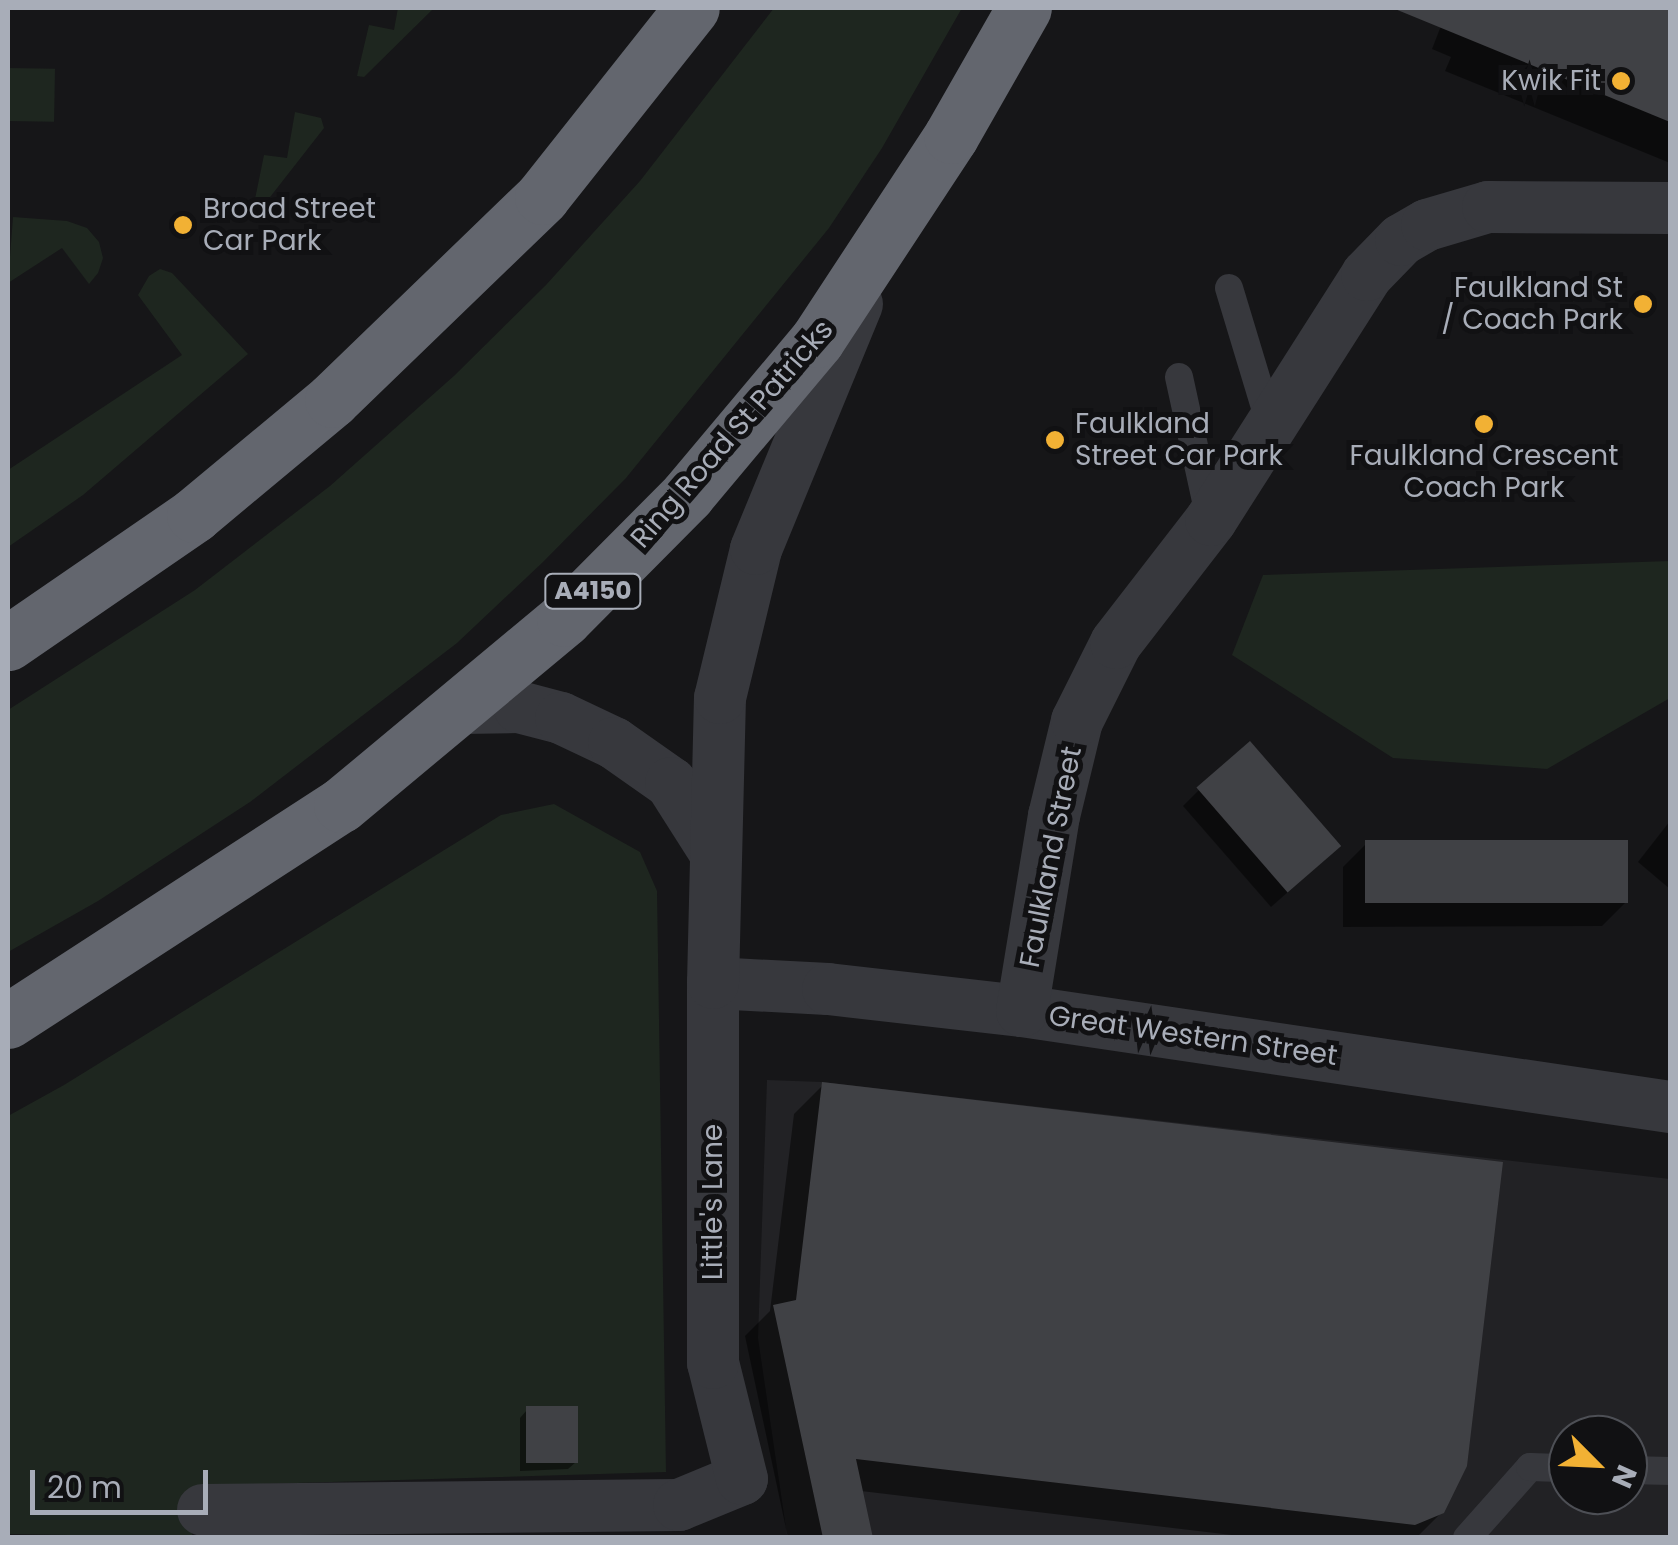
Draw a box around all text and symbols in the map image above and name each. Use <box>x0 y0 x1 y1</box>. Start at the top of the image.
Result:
place label: Kwik Fit <box>1501 64 1601 98</box>
marker: Kwik Fit <box>1610 70 1632 92</box>
place label: Broad Street Car Park <box>203 192 376 258</box>
marker: Broad Street Car Park <box>172 214 194 236</box>
place label: Faulkland St / Coach Park <box>1441 271 1623 337</box>
marker: Faulkland St / Coach Park <box>1632 293 1654 315</box>
street label: Ring Road St Patricks <box>624 313 840 555</box>
place label: Faulkland Street Car Park <box>1075 407 1283 473</box>
marker: Faulkland Crescent Coach Park <box>1473 413 1495 435</box>
marker: Faulkland Street Car Park <box>1044 429 1066 451</box>
place label: Faulkland Crescent Coach Park <box>1350 439 1618 505</box>
road number: A4150 <box>543 571 643 611</box>
street label: Faulkland Street <box>1013 744 1089 970</box>
street label: Great Western Street <box>1047 999 1339 1073</box>
street label: Little's Lane <box>696 1124 730 1280</box>
north arrow <box>1548 1415 1648 1515</box>
scale bar <box>35 1450 212 1512</box>
text: N <box>1602 1459 1646 1494</box>
text: 20 m <box>47 1466 122 1509</box>

